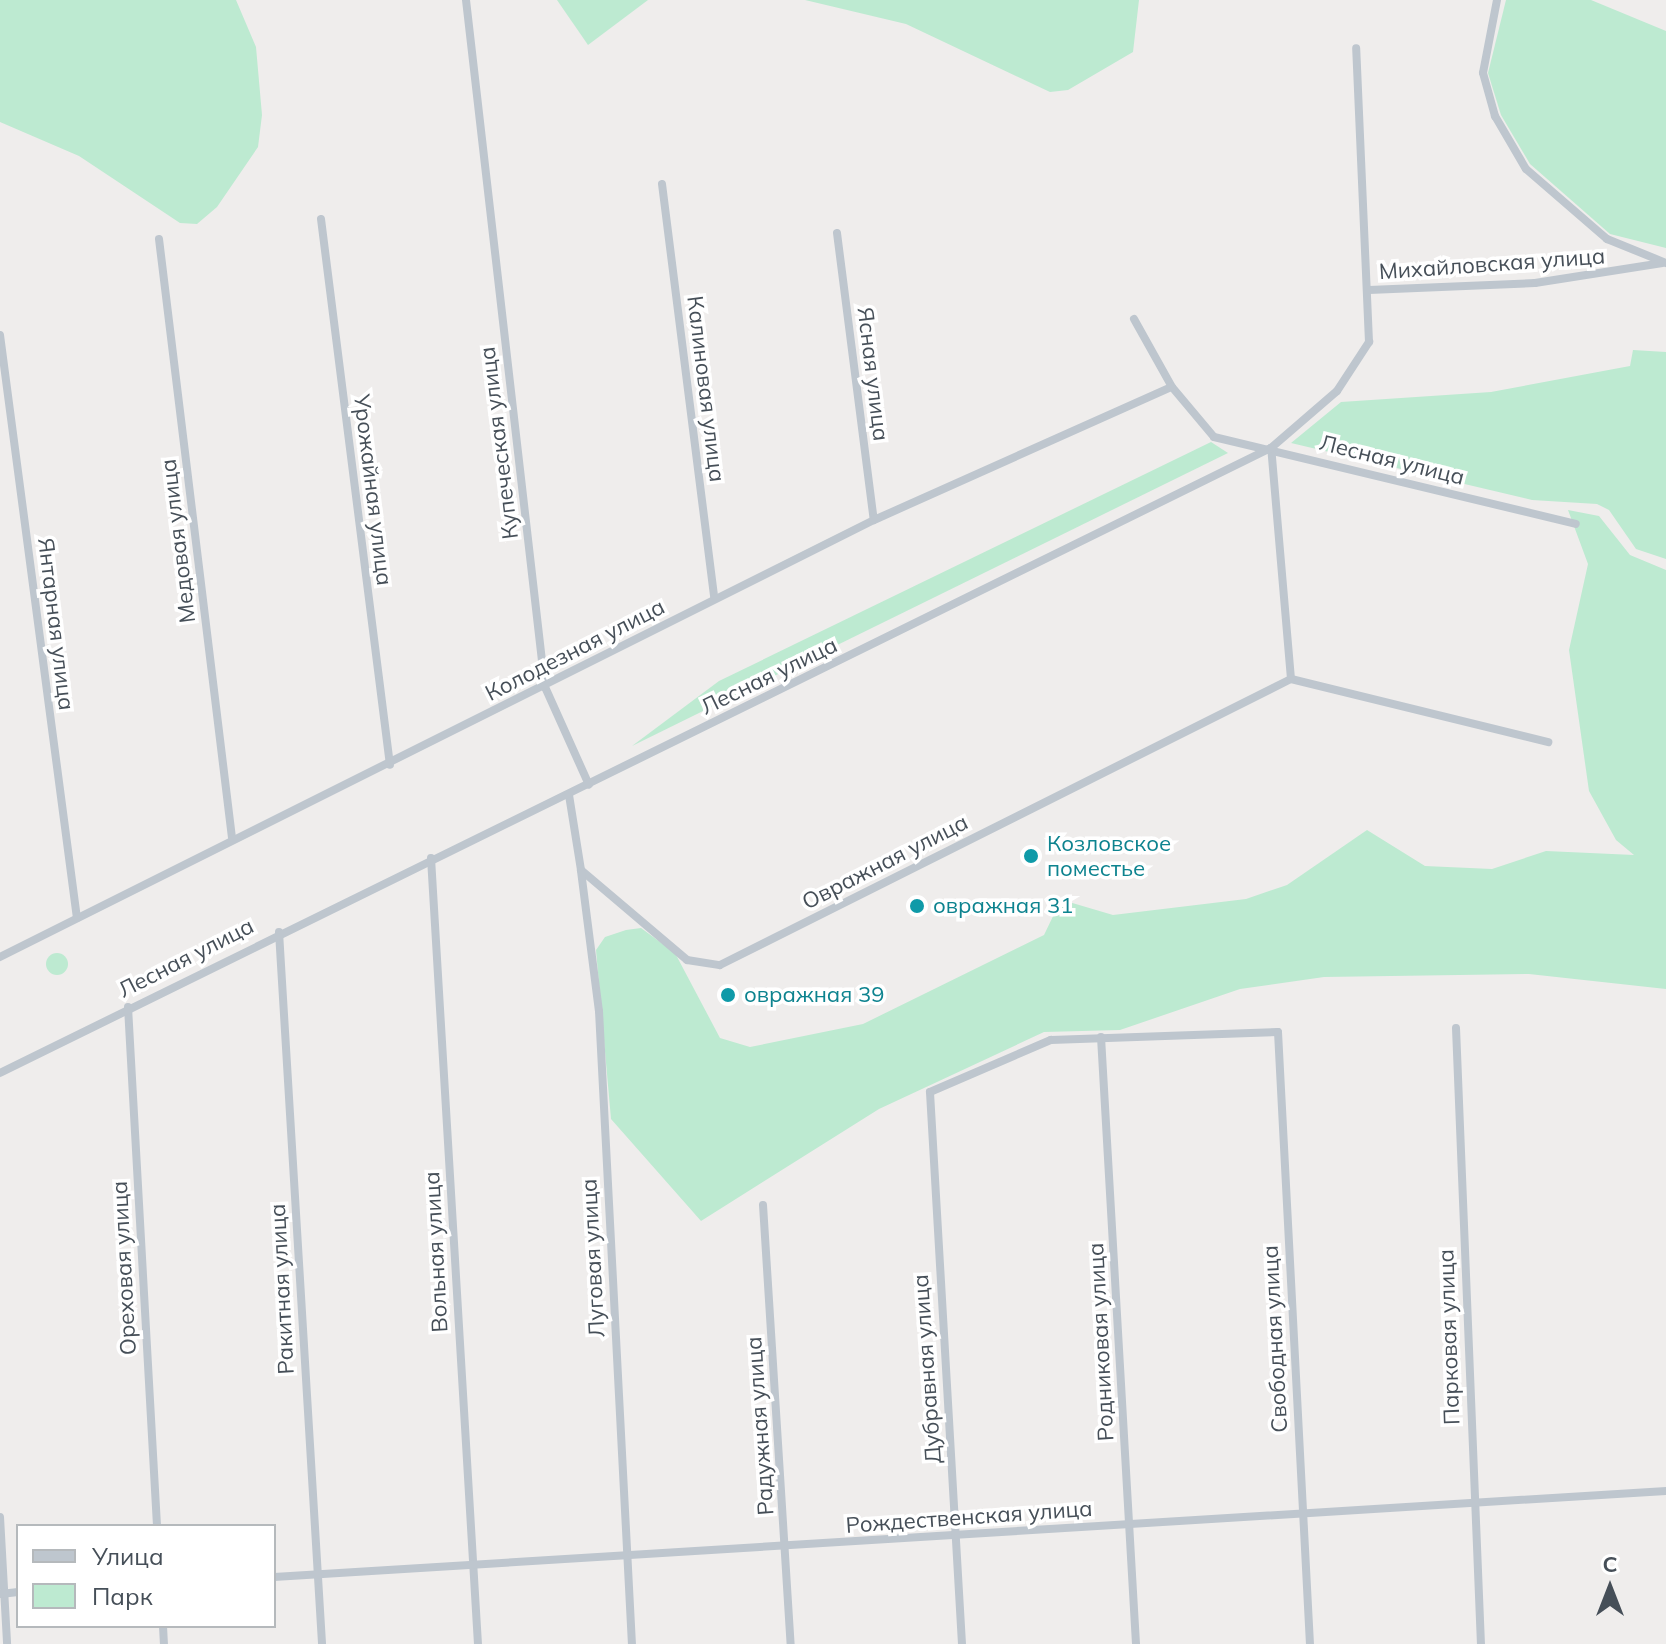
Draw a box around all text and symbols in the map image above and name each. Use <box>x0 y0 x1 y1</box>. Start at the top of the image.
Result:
street label: Михайловская улица <box>1378 243 1606 285</box>
street label: Калиновая улица <box>681 294 731 484</box>
street label: Ясная улица <box>852 306 894 442</box>
street label: Купеческая улица <box>474 345 524 541</box>
street label: Урожайная улица <box>348 393 398 587</box>
street label: Лесная улица <box>1317 429 1467 491</box>
street label: Медовая улица <box>155 458 201 624</box>
street label: Янтарная улица <box>32 536 80 712</box>
street label: Колодезная улица <box>481 593 669 707</box>
street label: Лесная улица <box>696 632 842 720</box>
street label: Овражная улица <box>798 809 972 915</box>
place label: Козловское поместье <box>1047 830 1171 882</box>
marker: Козловское поместье <box>1022 847 1040 865</box>
place label: овражная 31 <box>933 893 1073 919</box>
marker: овражная 31 <box>908 897 926 915</box>
street label: Лесная улица <box>114 913 258 1003</box>
place label: овражная 39 <box>744 982 884 1008</box>
marker: овражная 39 <box>719 986 737 1004</box>
street label: Вольная улица <box>419 1171 453 1333</box>
street label: Луговая улица <box>576 1178 610 1338</box>
street label: Ореховая улица <box>106 1180 142 1356</box>
street label: Ракитная улица <box>264 1203 300 1375</box>
street label: Родниковая улица <box>1083 1242 1119 1442</box>
street label: Свободная улица <box>1257 1245 1293 1433</box>
street label: Парковая улица <box>1433 1249 1465 1425</box>
street label: Дубравная улица <box>907 1274 947 1464</box>
street label: Радужная улица <box>741 1336 779 1516</box>
street label: Рождественская улица <box>845 1495 1093 1539</box>
legend <box>16 1524 276 1628</box>
text: Улица <box>92 1541 164 1571</box>
north arrow <box>1570 1548 1650 1628</box>
text: С <box>1602 1550 1618 1578</box>
text: Парк <box>92 1581 153 1611</box>

